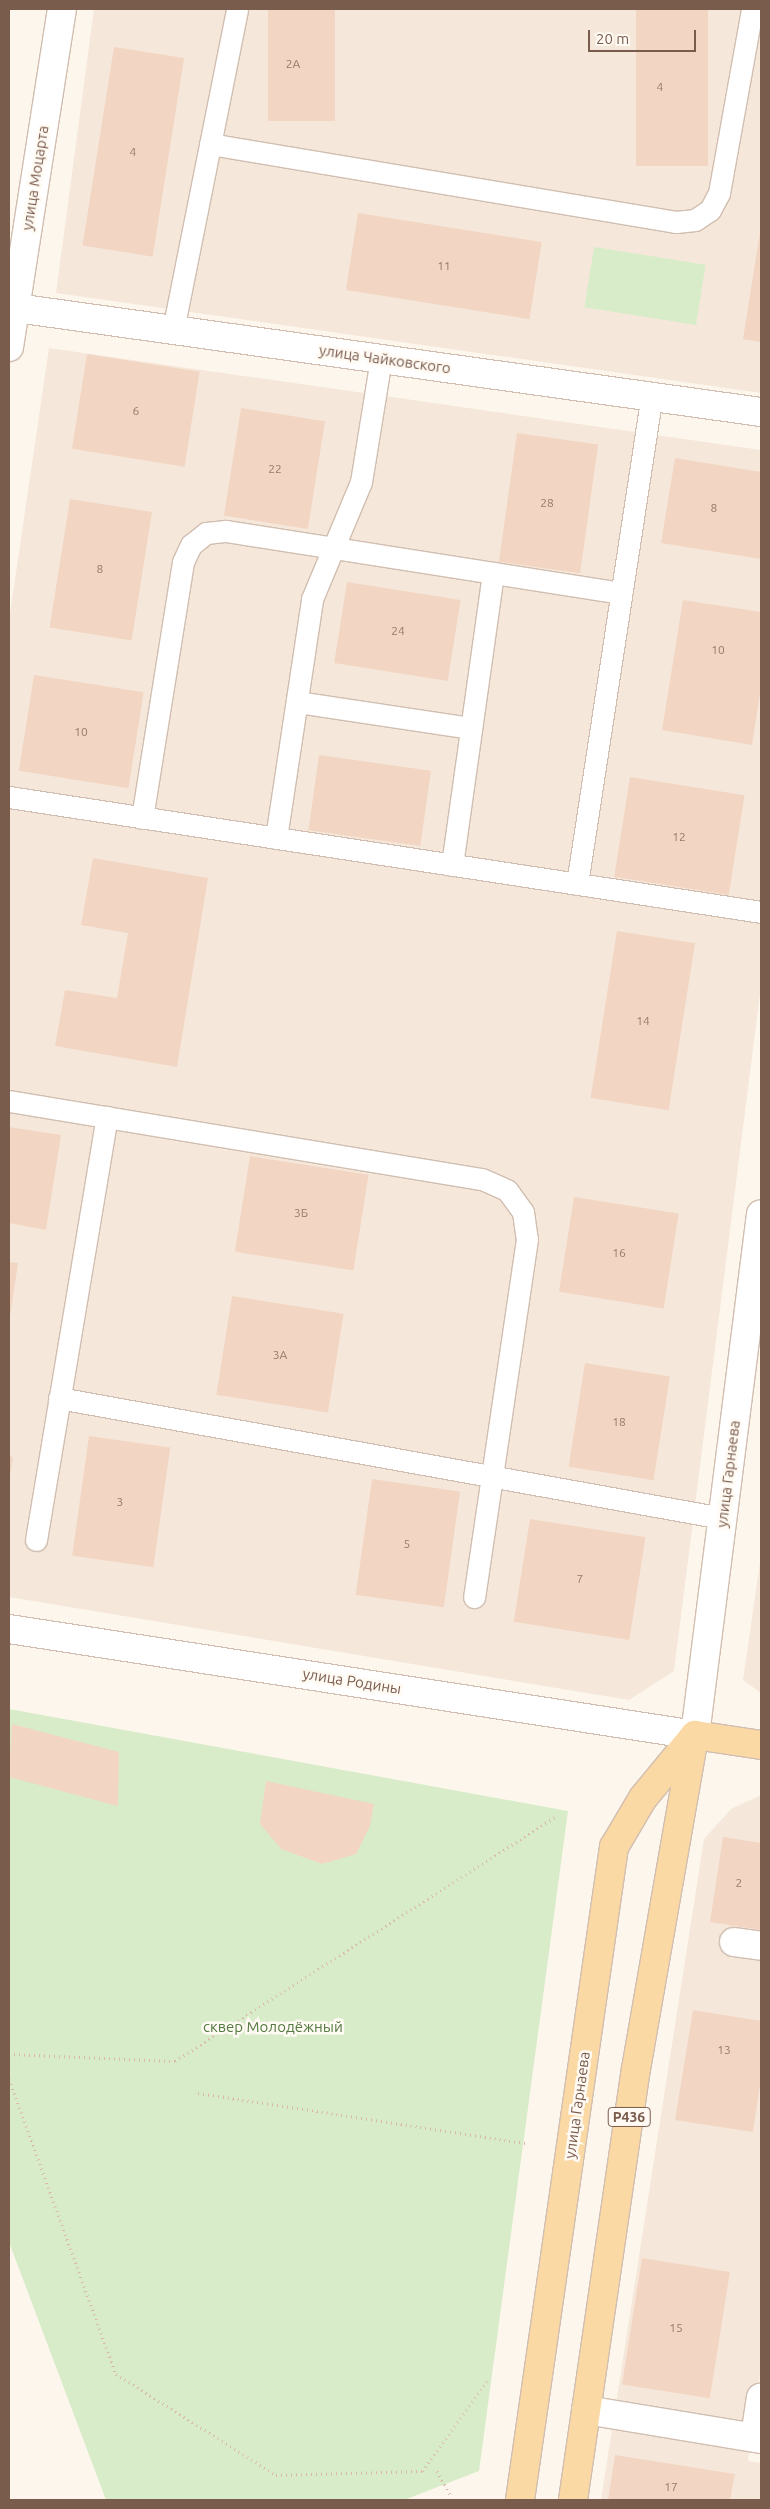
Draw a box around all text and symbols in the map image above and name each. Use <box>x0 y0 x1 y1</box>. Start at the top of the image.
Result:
scale bar <box>590 20 698 52</box>
text: 20 m <box>596 30 629 47</box>
house number: 2А <box>286 57 300 71</box>
house number: 4 <box>657 80 663 94</box>
street label: улица Моцарта <box>18 124 52 232</box>
house number: 4 <box>130 145 136 159</box>
house number: 11 <box>437 259 451 273</box>
street label: улица Чайковского <box>318 341 452 377</box>
house number: 6 <box>133 404 139 418</box>
house number: 22 <box>268 462 282 476</box>
house number: 28 <box>540 496 554 510</box>
house number: 8 <box>711 501 717 515</box>
house number: 8 <box>97 562 103 576</box>
house number: 24 <box>391 624 405 638</box>
house number: 10 <box>711 643 725 657</box>
house number: 10 <box>74 725 88 739</box>
house number: 12 <box>672 830 686 844</box>
house number: 14 <box>636 1014 650 1028</box>
house number: 3Б <box>294 1206 308 1220</box>
house number: 16 <box>612 1246 626 1260</box>
house number: 3А <box>273 1348 287 1362</box>
house number: 18 <box>612 1415 626 1429</box>
street label: улица Гарнаева <box>712 1419 744 1529</box>
house number: 3 <box>117 1495 123 1509</box>
house number: 5 <box>404 1537 410 1551</box>
house number: 7 <box>577 1572 583 1586</box>
street label: улица Родины <box>301 1664 403 1698</box>
house number: 2 <box>736 1876 742 1890</box>
park label: сквер Молодёжный <box>203 2018 343 2036</box>
house number: 13 <box>717 2043 731 2057</box>
street label: улица Гарнаева <box>561 2050 593 2160</box>
road number: P436 <box>606 2106 652 2128</box>
house number: 15 <box>669 2321 683 2335</box>
house number: 17 <box>664 2480 678 2494</box>

